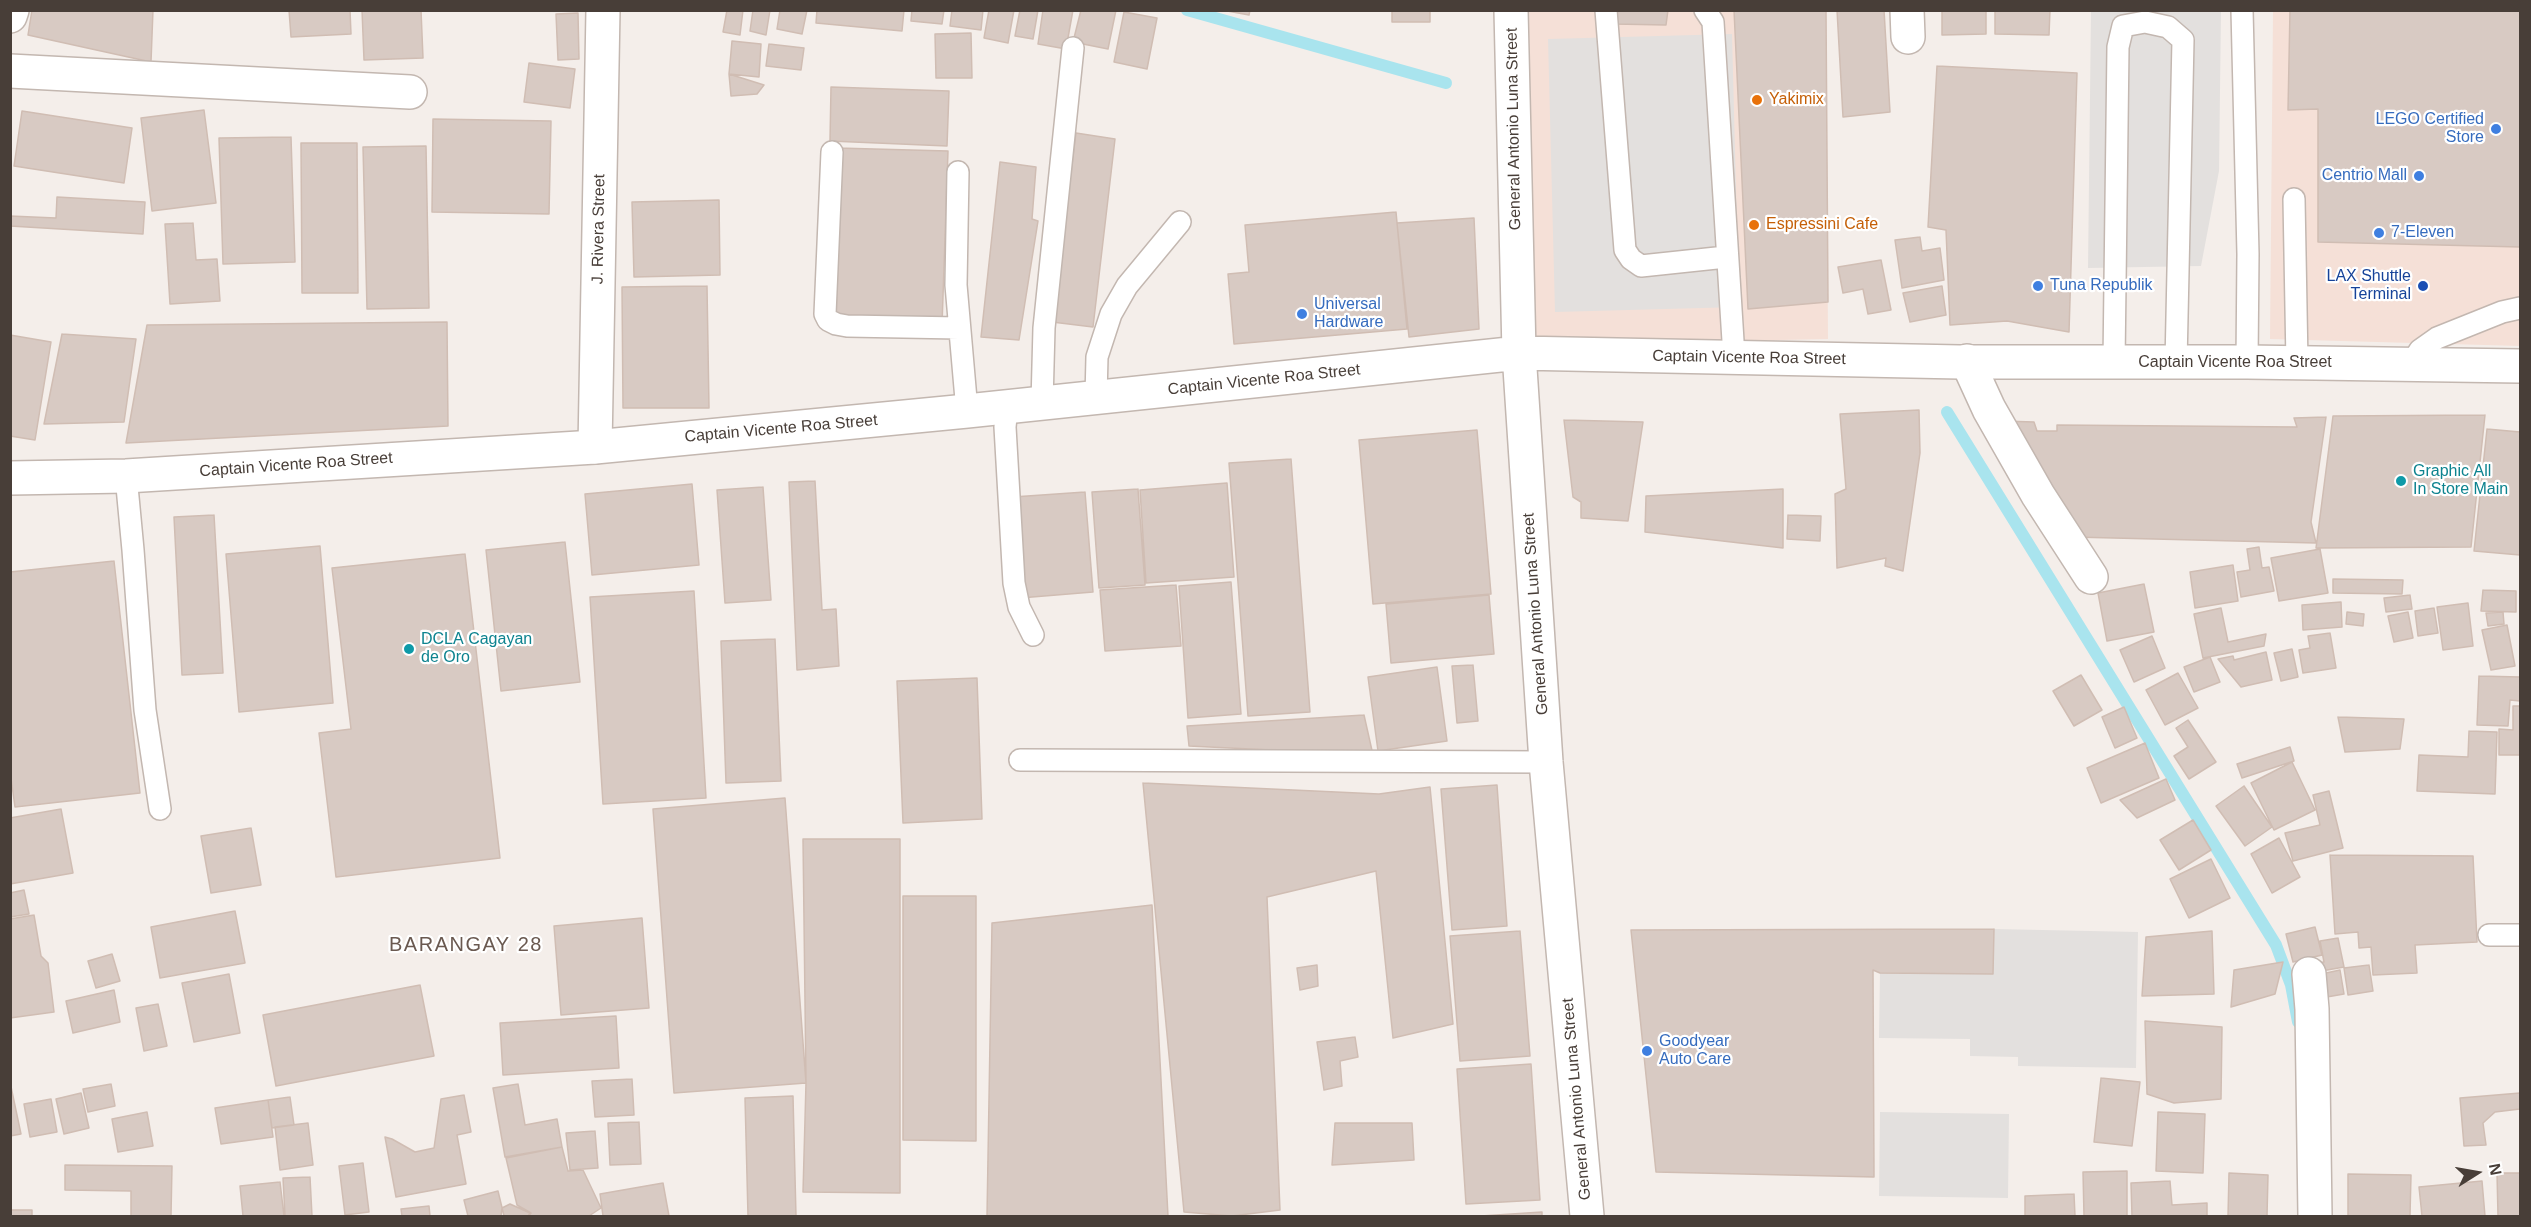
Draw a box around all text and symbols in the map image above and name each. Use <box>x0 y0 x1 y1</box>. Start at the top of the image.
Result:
street label: General Antonio Luna Street <box>1503 27 1525 231</box>
place label: Yakimix <box>1769 90 1824 110</box>
marker: Yakimix <box>1750 93 1764 107</box>
place label: LEGO Certified Store <box>2376 110 2484 148</box>
marker: LEGO Certified Store <box>2489 122 2503 136</box>
place label: Centrio Mall <box>2322 166 2407 186</box>
marker: Centrio Mall <box>2412 169 2426 183</box>
street label: J. Rivera Street <box>588 174 610 284</box>
place label: Espressini Cafe <box>1766 215 1878 235</box>
marker: Espressini Cafe <box>1747 218 1761 232</box>
place label: 7-Eleven <box>2391 223 2454 243</box>
marker: 7-Eleven <box>2372 226 2386 240</box>
place label: LAX Shuttle Terminal <box>2326 267 2411 305</box>
place label: Tuna Republik <box>2050 276 2153 296</box>
marker: Tuna Republik <box>2031 279 2045 293</box>
marker: LAX Shuttle Terminal <box>2416 279 2430 293</box>
place label: Universal Hardware <box>1314 295 1383 333</box>
marker: Universal Hardware <box>1295 307 1309 321</box>
street label: Captain Vicente Roa Street <box>1652 347 1846 369</box>
street label: Captain Vicente Roa Street <box>2138 353 2332 373</box>
street label: Captain Vicente Roa Street <box>1167 360 1361 400</box>
street label: Captain Vicente Roa Street <box>684 411 878 447</box>
street label: Captain Vicente Roa Street <box>199 449 393 481</box>
place label: Graphic All In Store Main <box>2413 462 2508 500</box>
marker: Graphic All In Store Main <box>2394 474 2408 488</box>
street label: General Antonio Luna Street <box>1519 512 1553 716</box>
place label: DCLA Cagayan de Oro <box>421 630 532 668</box>
marker: DCLA Cagayan de Oro <box>402 642 416 656</box>
district label: BARANGAY 28 <box>389 933 543 957</box>
street label: General Antonio Luna Street <box>1559 997 1595 1201</box>
place label: Goodyear Auto Care <box>1659 1032 1731 1070</box>
marker: Goodyear Auto Care <box>1640 1044 1654 1058</box>
north arrow <box>2447 1143 2507 1203</box>
text: N <box>2486 1162 2505 1177</box>

